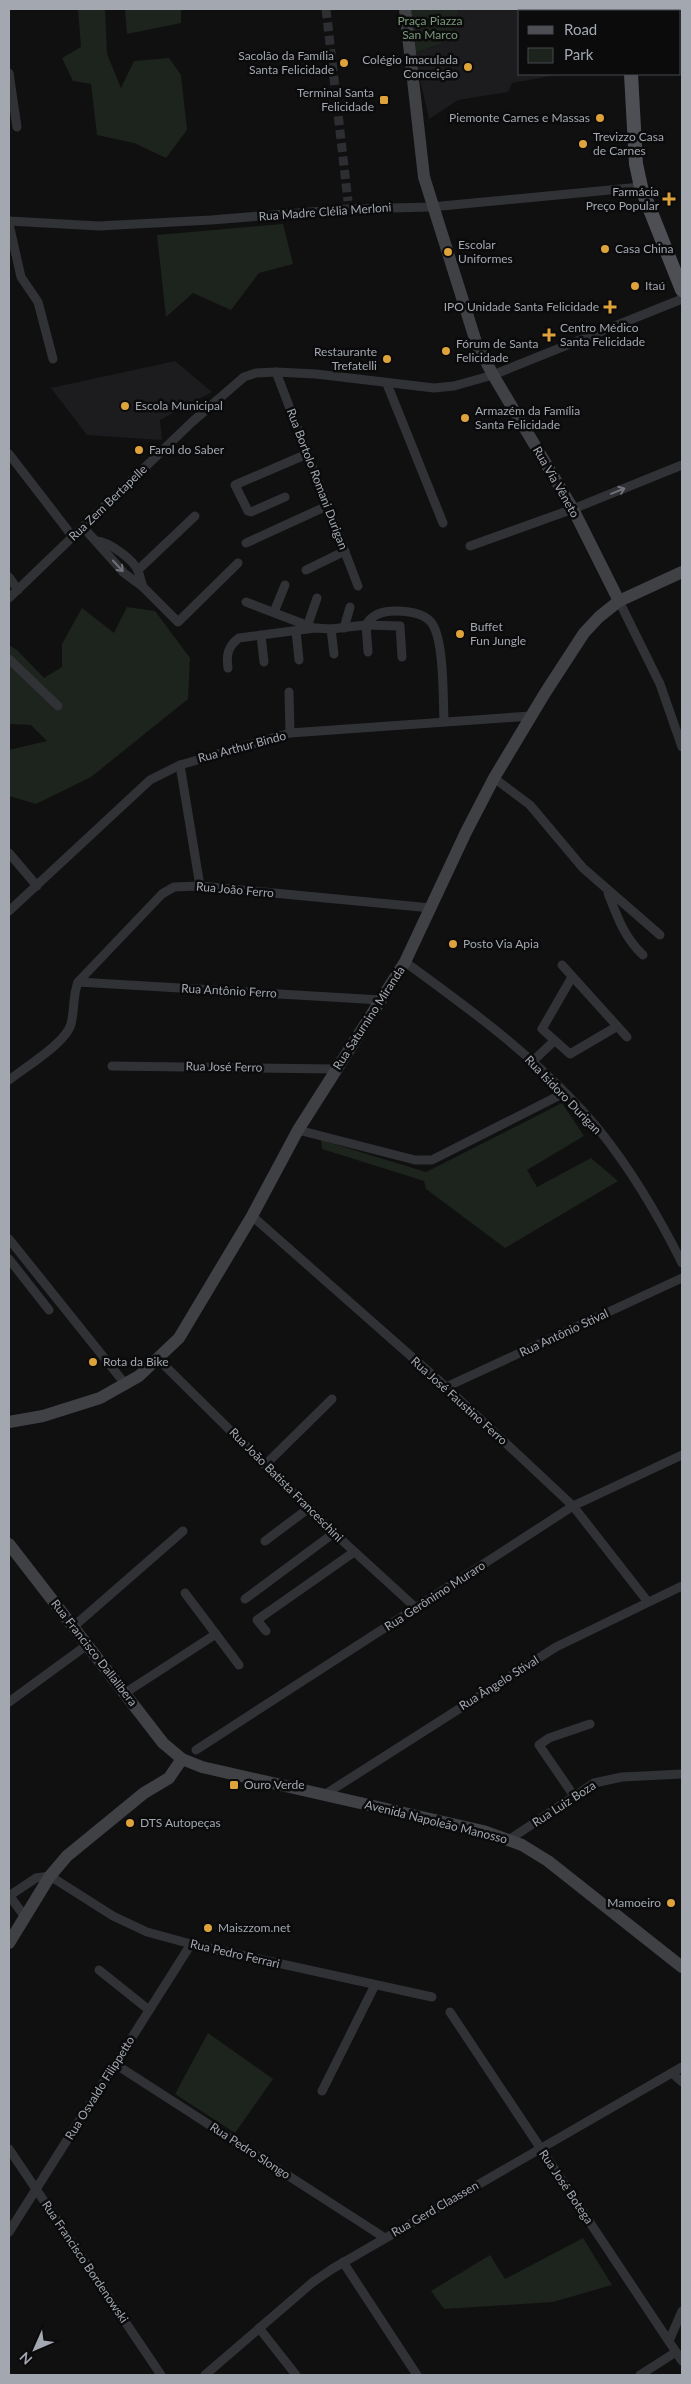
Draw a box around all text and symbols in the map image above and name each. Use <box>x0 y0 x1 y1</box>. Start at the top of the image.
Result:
legend <box>518 10 681 75</box>
park label: Praça Piazza San Marco <box>398 13 462 42</box>
text: Road <box>564 20 597 38</box>
text: Park <box>564 45 594 63</box>
place label: Sacolão da Família Santa Felicidade <box>238 48 334 77</box>
place label: Colégio Imaculada Conceição <box>362 52 458 81</box>
marker: Sacolão da Família Santa Felicidade <box>338 57 350 69</box>
marker: Colégio Imaculada Conceição <box>462 61 474 73</box>
place label: Terminal Santa Felicidade <box>297 85 374 114</box>
marker: Terminal Santa Felicidade <box>378 94 390 106</box>
place label: Piemonte Carnes e Massas <box>449 110 590 125</box>
marker: Piemonte Carnes e Massas <box>594 112 606 124</box>
place label: Trevizzo Casa de Carnes <box>593 129 664 158</box>
marker: Trevizzo Casa de Carnes <box>577 138 589 150</box>
place label: Farmácia Preço Popular <box>586 184 660 213</box>
marker: Farmácia Preço Popular <box>663 193 675 205</box>
street label: Rua Madre Clélia Merloni <box>258 199 392 224</box>
place label: Escolar Uniformes <box>458 237 513 266</box>
place label: Casa China <box>615 241 674 256</box>
marker: Casa China <box>599 243 611 255</box>
marker: Escolar Uniformes <box>442 246 454 258</box>
place label: Itaú <box>645 278 665 293</box>
marker: Itaú <box>629 280 641 292</box>
place label: IPO Unidade Santa Felicidade <box>444 299 599 314</box>
marker: IPO Unidade Santa Felicidade <box>603 300 617 314</box>
place label: Centro Médico Santa Felicidade <box>560 320 645 349</box>
marker: Centro Médico Santa Felicidade <box>542 328 556 342</box>
place label: Fórum de Santa Felicidade <box>456 336 539 365</box>
place label: Restaurante Trefatelli <box>314 344 377 373</box>
marker: Fórum de Santa Felicidade <box>440 345 452 357</box>
marker: Restaurante Trefatelli <box>381 353 393 365</box>
place label: Escola Municipal <box>135 398 223 413</box>
marker: Escola Municipal <box>119 400 131 412</box>
place label: Armazém da Família Santa Felicidade <box>475 403 580 432</box>
street label: Rua Bortolo Romani Durigan <box>284 406 351 551</box>
marker: Armazém da Família Santa Felicidade <box>459 412 471 424</box>
place label: Farol do Saber <box>149 442 225 457</box>
street label: Rua Via Vêneto <box>530 443 583 520</box>
marker: Farol do Saber <box>133 444 145 456</box>
street label: Rua Zem Bertapelle <box>65 461 150 544</box>
one-way arrow <box>610 486 625 495</box>
one-way arrow <box>112 560 124 573</box>
place label: Buffet Fun Jungle <box>470 619 526 648</box>
marker: Buffet Fun Jungle <box>454 628 466 640</box>
street label: Rua Arthur Bindo <box>196 727 288 765</box>
street label: Rua João Ferro <box>196 879 275 900</box>
place label: Posto Via Apia <box>463 936 539 951</box>
marker: Posto Via Apia <box>447 938 459 950</box>
street label: Rua Saturnino Miranda <box>330 963 408 1072</box>
street label: Rua Antônio Ferro <box>181 981 277 1001</box>
street label: Rua Isidoro Durigan <box>522 1052 605 1137</box>
street label: Rua José Ferro <box>185 1058 263 1075</box>
street label: Rua Antônio Stival <box>517 1305 611 1360</box>
street label: Rua José Faustino Ferro <box>408 1353 511 1448</box>
place label: Rota da Bike <box>103 1354 169 1369</box>
marker: Rota da Bike <box>87 1356 99 1368</box>
street label: Rua João Batista Franceschini <box>226 1425 346 1545</box>
street label: Rua Gerônimo Muraro <box>382 1557 488 1634</box>
street label: Rua Francisco Dallalibera <box>48 1596 141 1709</box>
street label: Rua Ângelo Stival <box>456 1652 541 1713</box>
place label: Ouro Verde <box>244 1777 305 1792</box>
street label: Rua Luiz Boza <box>529 1777 598 1830</box>
marker: Ouro Verde <box>228 1779 240 1791</box>
street label: Avenida Napoleão Manosso <box>363 1797 509 1847</box>
place label: DTS Autopeças <box>140 1815 221 1830</box>
marker: DTS Autopeças <box>124 1817 136 1829</box>
place label: Mamoeiro <box>607 1895 661 1910</box>
marker: Mamoeiro <box>665 1897 677 1909</box>
place label: Maiszzom.net <box>218 1920 291 1935</box>
marker: Maiszzom.net <box>202 1922 214 1934</box>
street label: Rua Pedro Ferrari <box>189 1936 281 1971</box>
street label: Rua Osvaldo Filippetto <box>62 2033 138 2142</box>
street label: Rua Pedro Slongo <box>207 2119 293 2182</box>
street label: Rua José Botega <box>536 2147 597 2227</box>
street label: Rua Gerd Claassen <box>388 2178 481 2240</box>
street label: Rua Francisco Bordenowski <box>39 2198 132 2326</box>
north arrow <box>10 2324 60 2374</box>
text: N <box>16 2349 35 2368</box>

